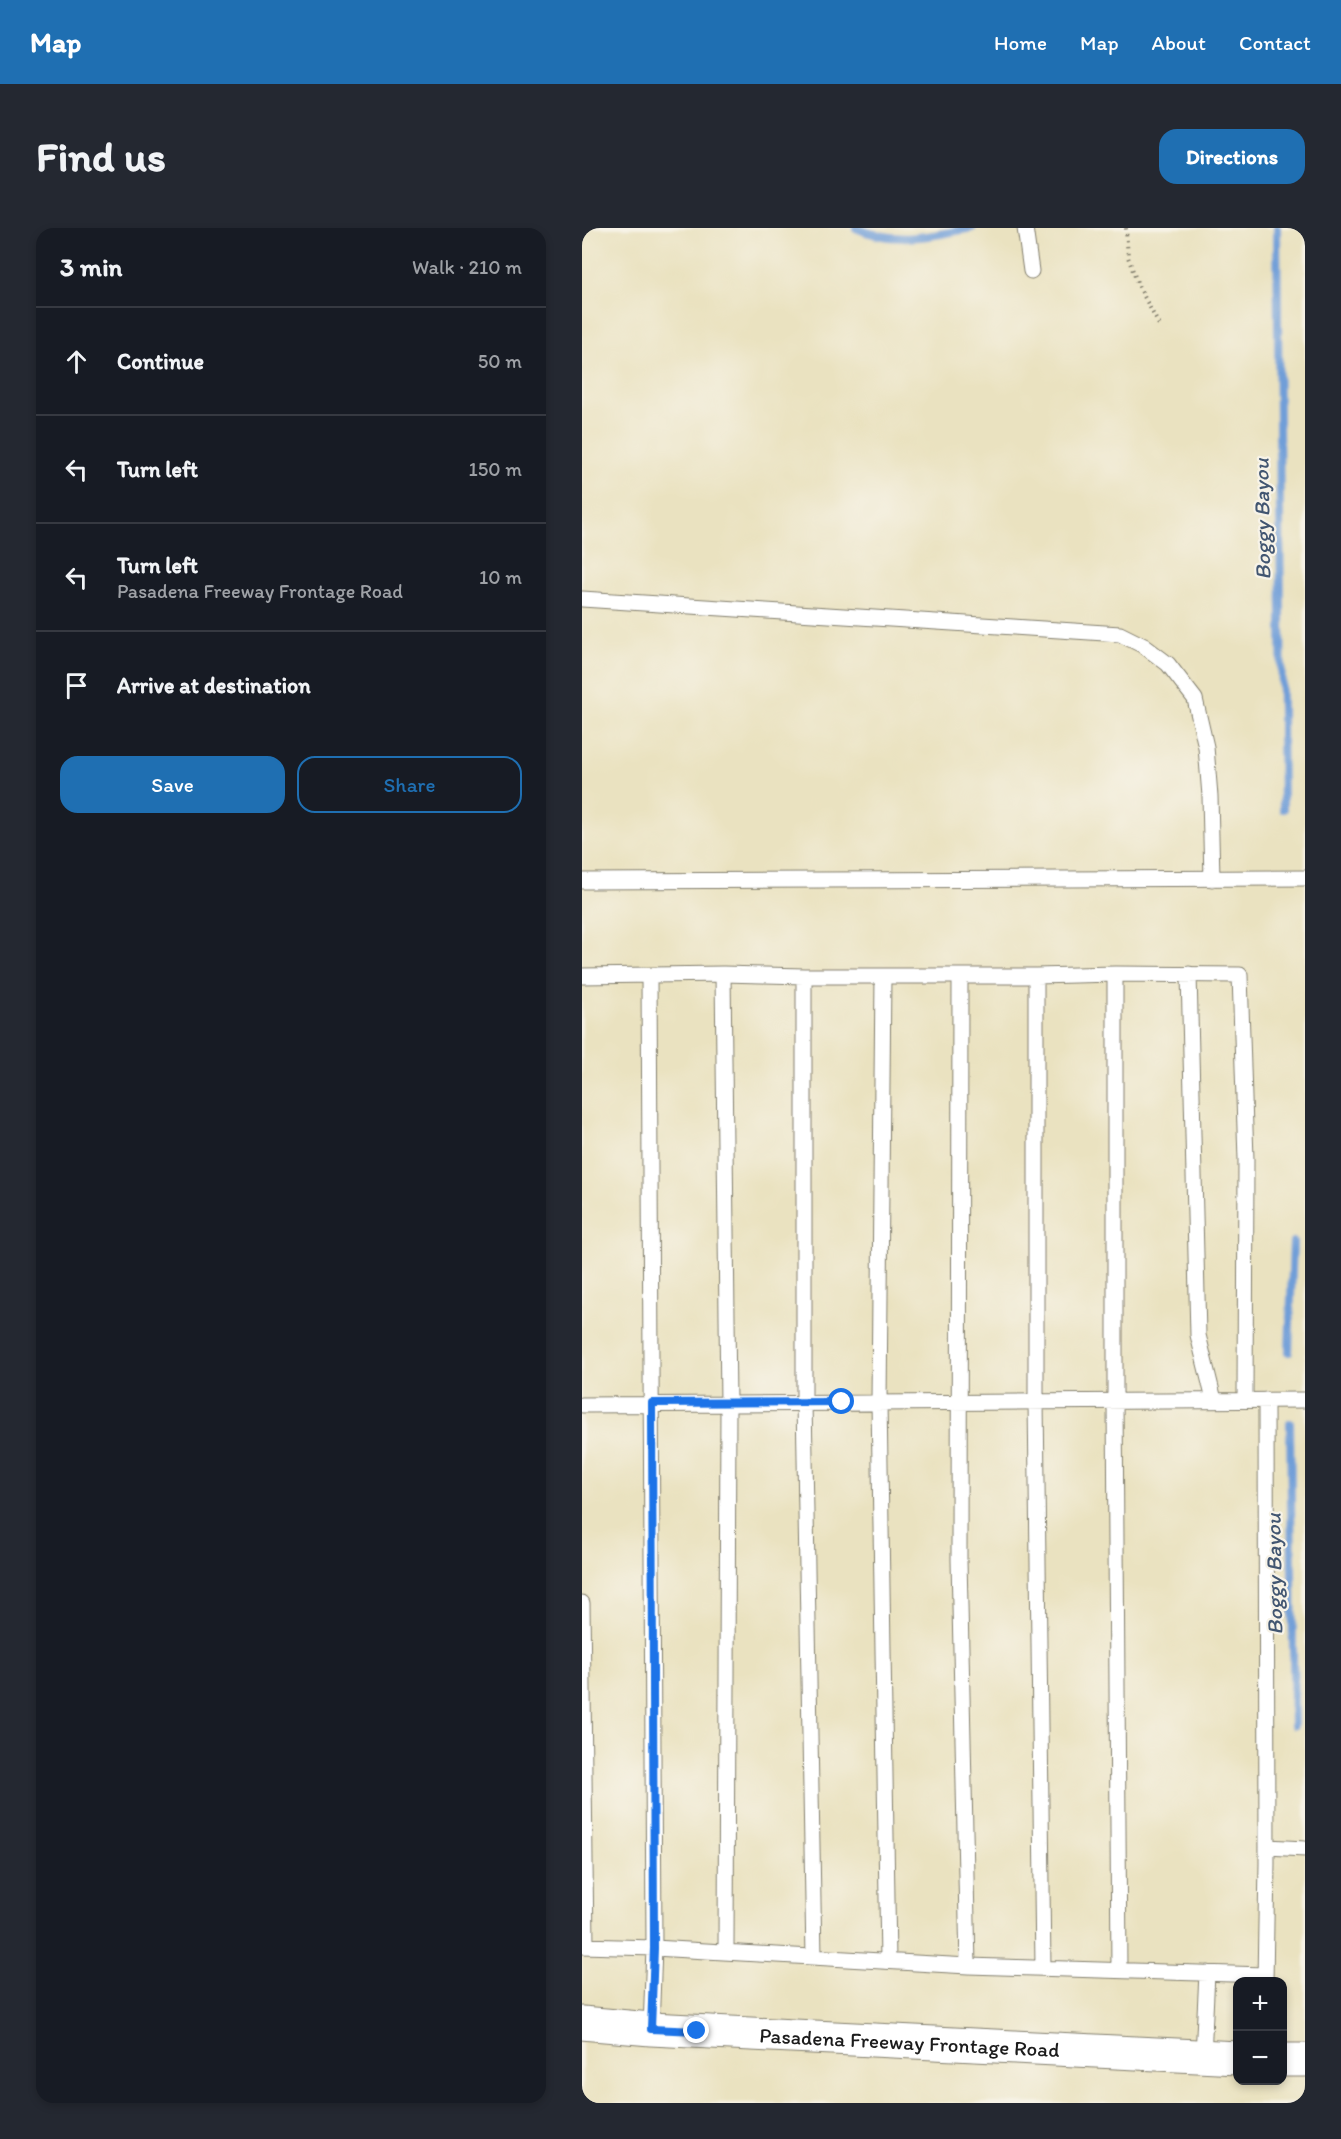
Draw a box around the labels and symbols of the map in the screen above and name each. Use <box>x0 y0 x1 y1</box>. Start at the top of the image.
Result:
water label: Boggy Bayou <box>1247 457 1277 580</box>
route start <box>828 1388 854 1414</box>
water label: Boggy Bayou <box>1259 1512 1289 1635</box>
route end <box>683 2017 709 2043</box>
street label: Pasadena Freeway Frontage Road <box>759 2022 1060 2062</box>

